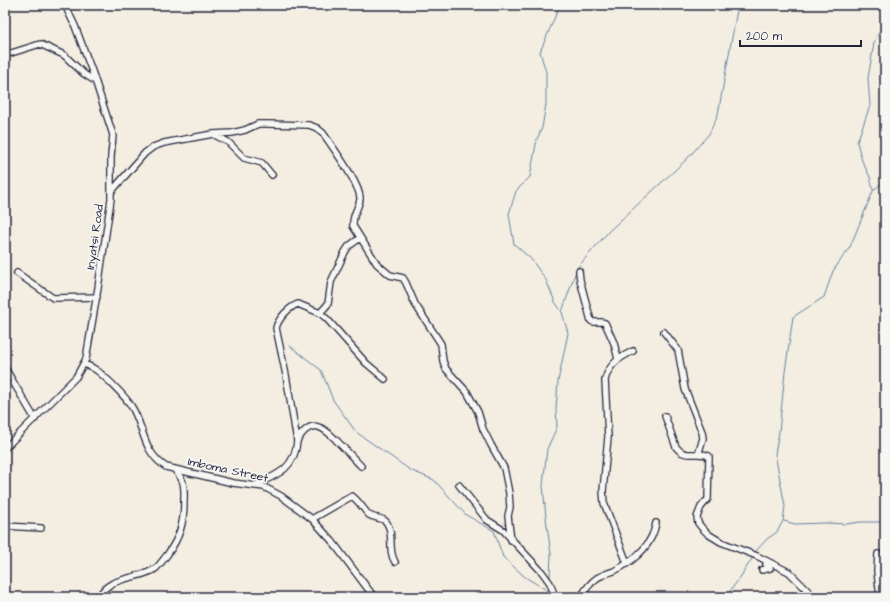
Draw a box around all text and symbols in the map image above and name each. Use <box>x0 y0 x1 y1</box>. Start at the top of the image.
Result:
scale bar <box>740 22 861 48</box>
text: 200 m <box>746 28 783 45</box>
street label: Inyatsi Road <box>82 203 109 271</box>
street label: Imboma Street <box>186 453 270 487</box>

